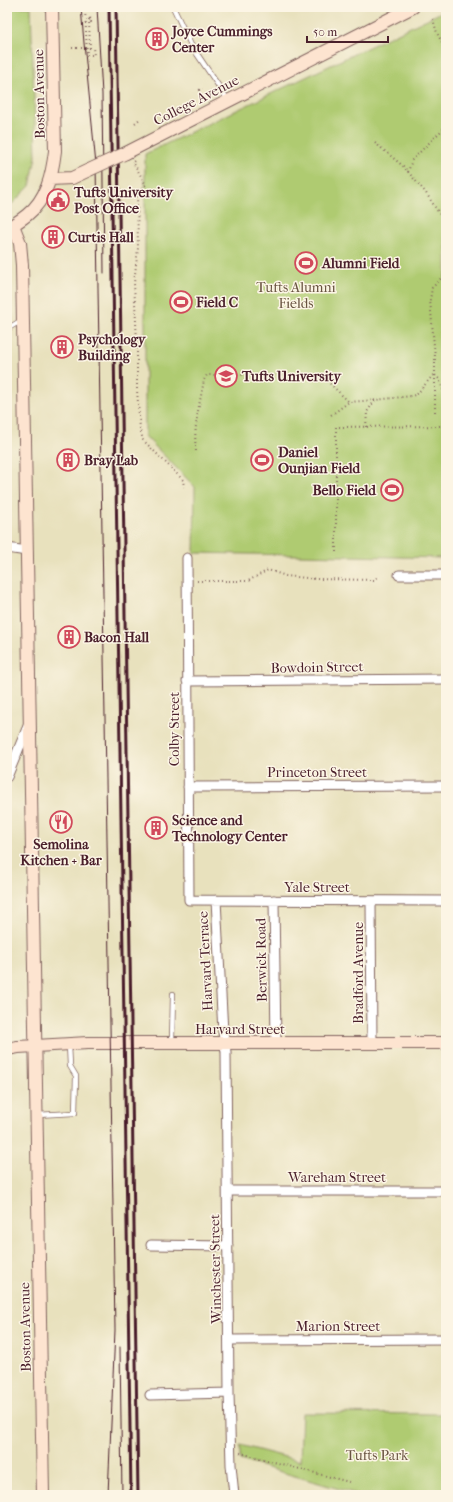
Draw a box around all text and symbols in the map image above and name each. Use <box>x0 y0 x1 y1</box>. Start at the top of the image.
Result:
scale bar <box>307 18 388 44</box>
place label: Joyce Cummings Center <box>170 23 273 56</box>
text: 50 m <box>313 25 337 39</box>
building icon: Joyce Cummings Center <box>144 26 170 52</box>
street label: Boston Avenue <box>30 49 49 139</box>
street label: College Avenue <box>151 72 242 129</box>
place label: Tufts University Post Office <box>73 184 175 217</box>
public building icon: Tufts University Post Office <box>45 187 71 213</box>
building icon: Curtis Hall <box>40 224 66 250</box>
place label: Curtis Hall <box>68 229 134 246</box>
sports icon: Alumni Field <box>293 250 319 276</box>
place label: Alumni Field <box>321 255 401 272</box>
park label: Tufts Alumni Fields <box>256 279 336 312</box>
sports icon: Field C <box>168 289 194 315</box>
place label: Field C <box>195 294 238 311</box>
place label: Psychology Building <box>78 331 147 364</box>
building icon: Psychology Building <box>49 334 75 360</box>
school or university icon: Tufts University <box>213 363 239 389</box>
place label: Tufts University <box>241 368 343 385</box>
place label: Daniel Ounjian Field <box>278 444 362 477</box>
building icon: Bray Lab <box>55 447 81 473</box>
sports icon: Daniel Ounjian Field <box>249 447 275 473</box>
place label: Bray Lab <box>84 452 139 469</box>
sports icon: Bello Field <box>379 477 405 503</box>
place label: Bello Field <box>312 482 377 499</box>
building icon: Bacon Hall <box>56 624 82 650</box>
place label: Bacon Hall <box>84 629 149 646</box>
street label: Bowdoin Street <box>270 658 364 677</box>
street label: Colby Street <box>166 692 183 766</box>
street label: Princeton Street <box>267 764 367 781</box>
restaurant icon: Semolina Kitchen + Bar <box>48 809 74 835</box>
place label: Science and Technology Center <box>171 812 288 845</box>
building icon: Science and Technology Center <box>143 815 169 841</box>
place label: Semolina Kitchen + Bar <box>20 836 103 869</box>
street label: Yale Street <box>283 879 350 896</box>
street label: Harvard Terrace <box>194 911 217 1011</box>
street label: Berwick Road <box>252 917 271 1002</box>
street label: Bradford Avenue <box>350 922 367 1024</box>
street label: Harvard Street <box>195 1021 285 1038</box>
street label: Wareham Street <box>287 1169 386 1186</box>
street label: Winchester Street <box>206 1214 225 1325</box>
street label: Boston Avenue <box>16 1282 35 1372</box>
street label: Marion Street <box>296 1318 380 1335</box>
park label: Tufts Park <box>346 1447 409 1464</box>

